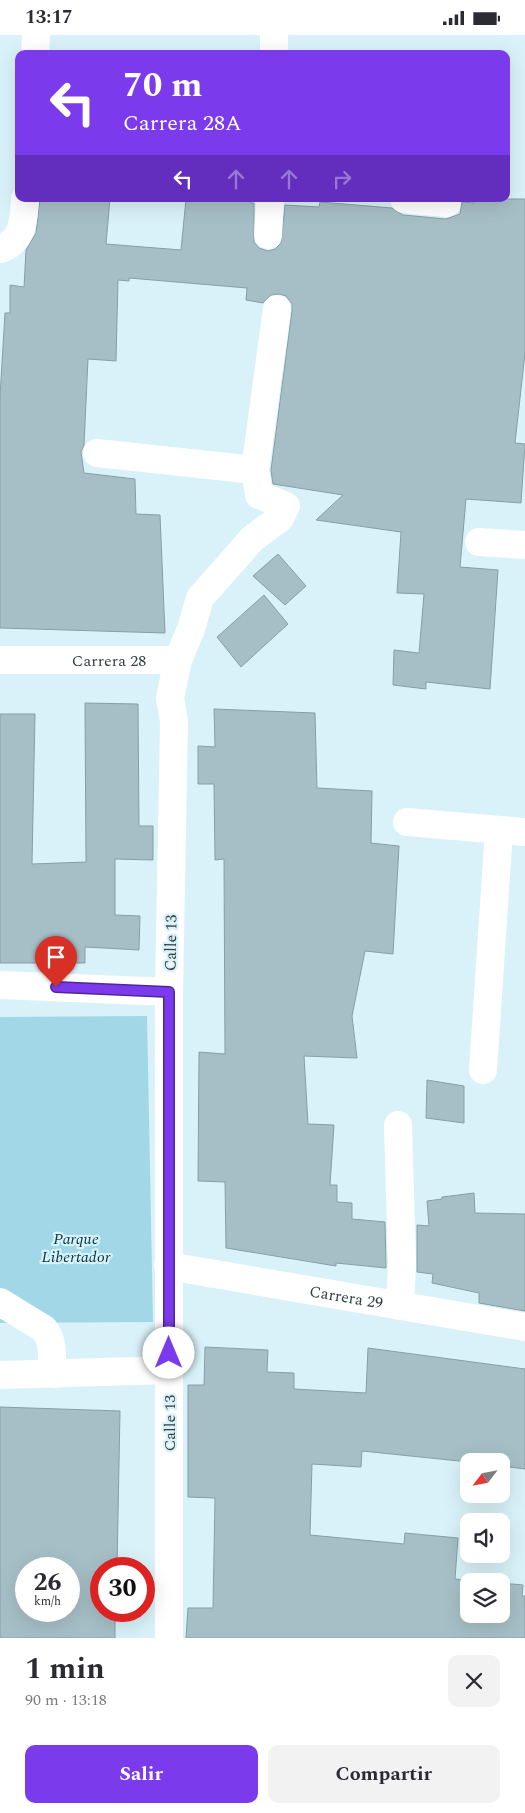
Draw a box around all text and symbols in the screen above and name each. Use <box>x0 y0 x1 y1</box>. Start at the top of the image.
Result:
text: 13:17 <box>25 3 73 32</box>
text: 70 m <box>123 59 203 112</box>
icon: left <box>40 70 105 135</box>
text: Carrera 28A <box>123 107 242 140</box>
icon: left <box>169 165 197 193</box>
icon: ahead <box>222 165 250 193</box>
icon: ahead <box>275 165 303 193</box>
icon: right <box>328 165 356 193</box>
street label: Carrera 28 <box>72 649 146 673</box>
street label: Calle 13 <box>159 915 183 971</box>
pin <box>35 936 77 987</box>
icon: arrive <box>42 943 70 971</box>
park label: Parque Libertador <box>41 1227 111 1269</box>
street label: Carrera 29 <box>308 1279 385 1316</box>
position arrow <box>142 1326 194 1378</box>
street label: Calle 13 <box>158 1395 182 1451</box>
north arrow <box>460 1453 510 1503</box>
map controls <box>460 1453 510 1623</box>
button: sound <box>460 1513 510 1563</box>
speed limit sign: 30 <box>90 1557 155 1622</box>
text: 26 <box>33 1564 62 1602</box>
button: layers <box>460 1573 510 1623</box>
text: km/h <box>34 1592 61 1611</box>
text: 1 min <box>25 1646 105 1692</box>
button: close <box>448 1655 500 1707</box>
text: 90 m · 13:18 <box>25 1688 107 1712</box>
button: Salir <box>25 1745 258 1803</box>
button: Compartir <box>268 1745 500 1803</box>

